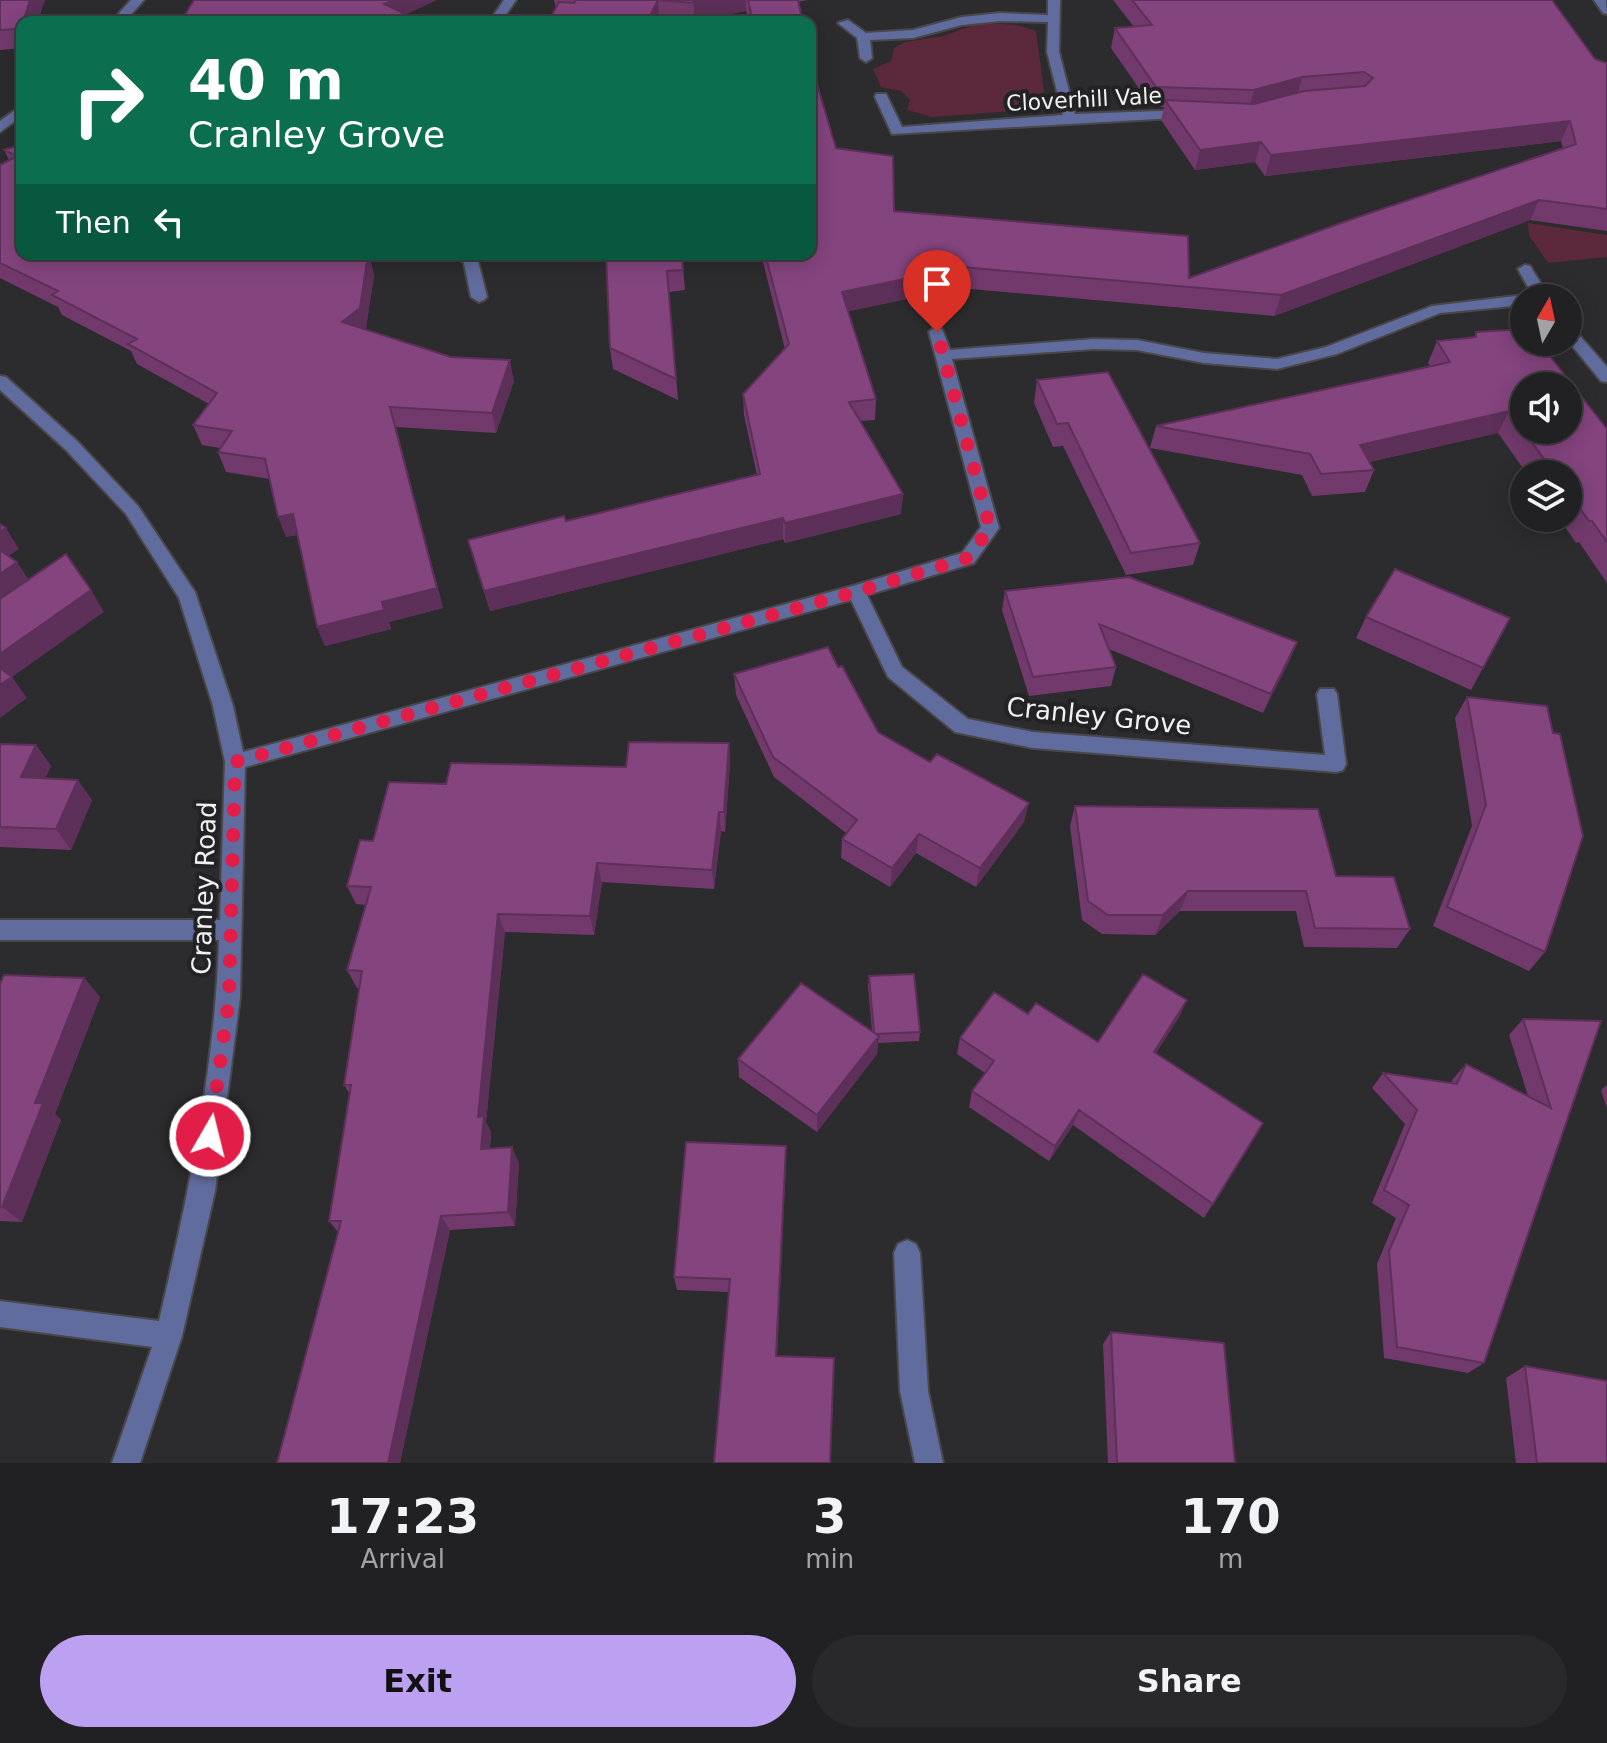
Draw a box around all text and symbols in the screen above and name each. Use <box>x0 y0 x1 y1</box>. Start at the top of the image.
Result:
text: 40 m <box>188 47 344 112</box>
icon: right <box>56 48 160 152</box>
street label: Cloverhill Vale <box>1006 83 1163 116</box>
text: Cranley Grove <box>188 114 445 155</box>
icon: left <box>147 200 191 244</box>
text: Then <box>56 205 131 240</box>
pin <box>903 250 971 332</box>
icon: arrive <box>915 262 959 306</box>
north arrow <box>1510 284 1582 356</box>
map controls <box>1510 284 1582 532</box>
button: sound <box>1510 372 1582 444</box>
button: layers <box>1510 460 1582 532</box>
street label: Cranley Grove <box>1005 691 1193 741</box>
street label: Cranley Road <box>186 801 222 975</box>
position arrow <box>168 1094 252 1178</box>
text: 17:23 <box>326 1488 479 1544</box>
text: 3 <box>813 1488 846 1544</box>
text: 170 <box>1181 1488 1281 1544</box>
text: Arrival <box>360 1544 445 1574</box>
text: min <box>805 1544 854 1574</box>
text: m <box>1218 1544 1243 1574</box>
button: Exit <box>40 1635 796 1727</box>
button: Share <box>812 1635 1567 1727</box>

